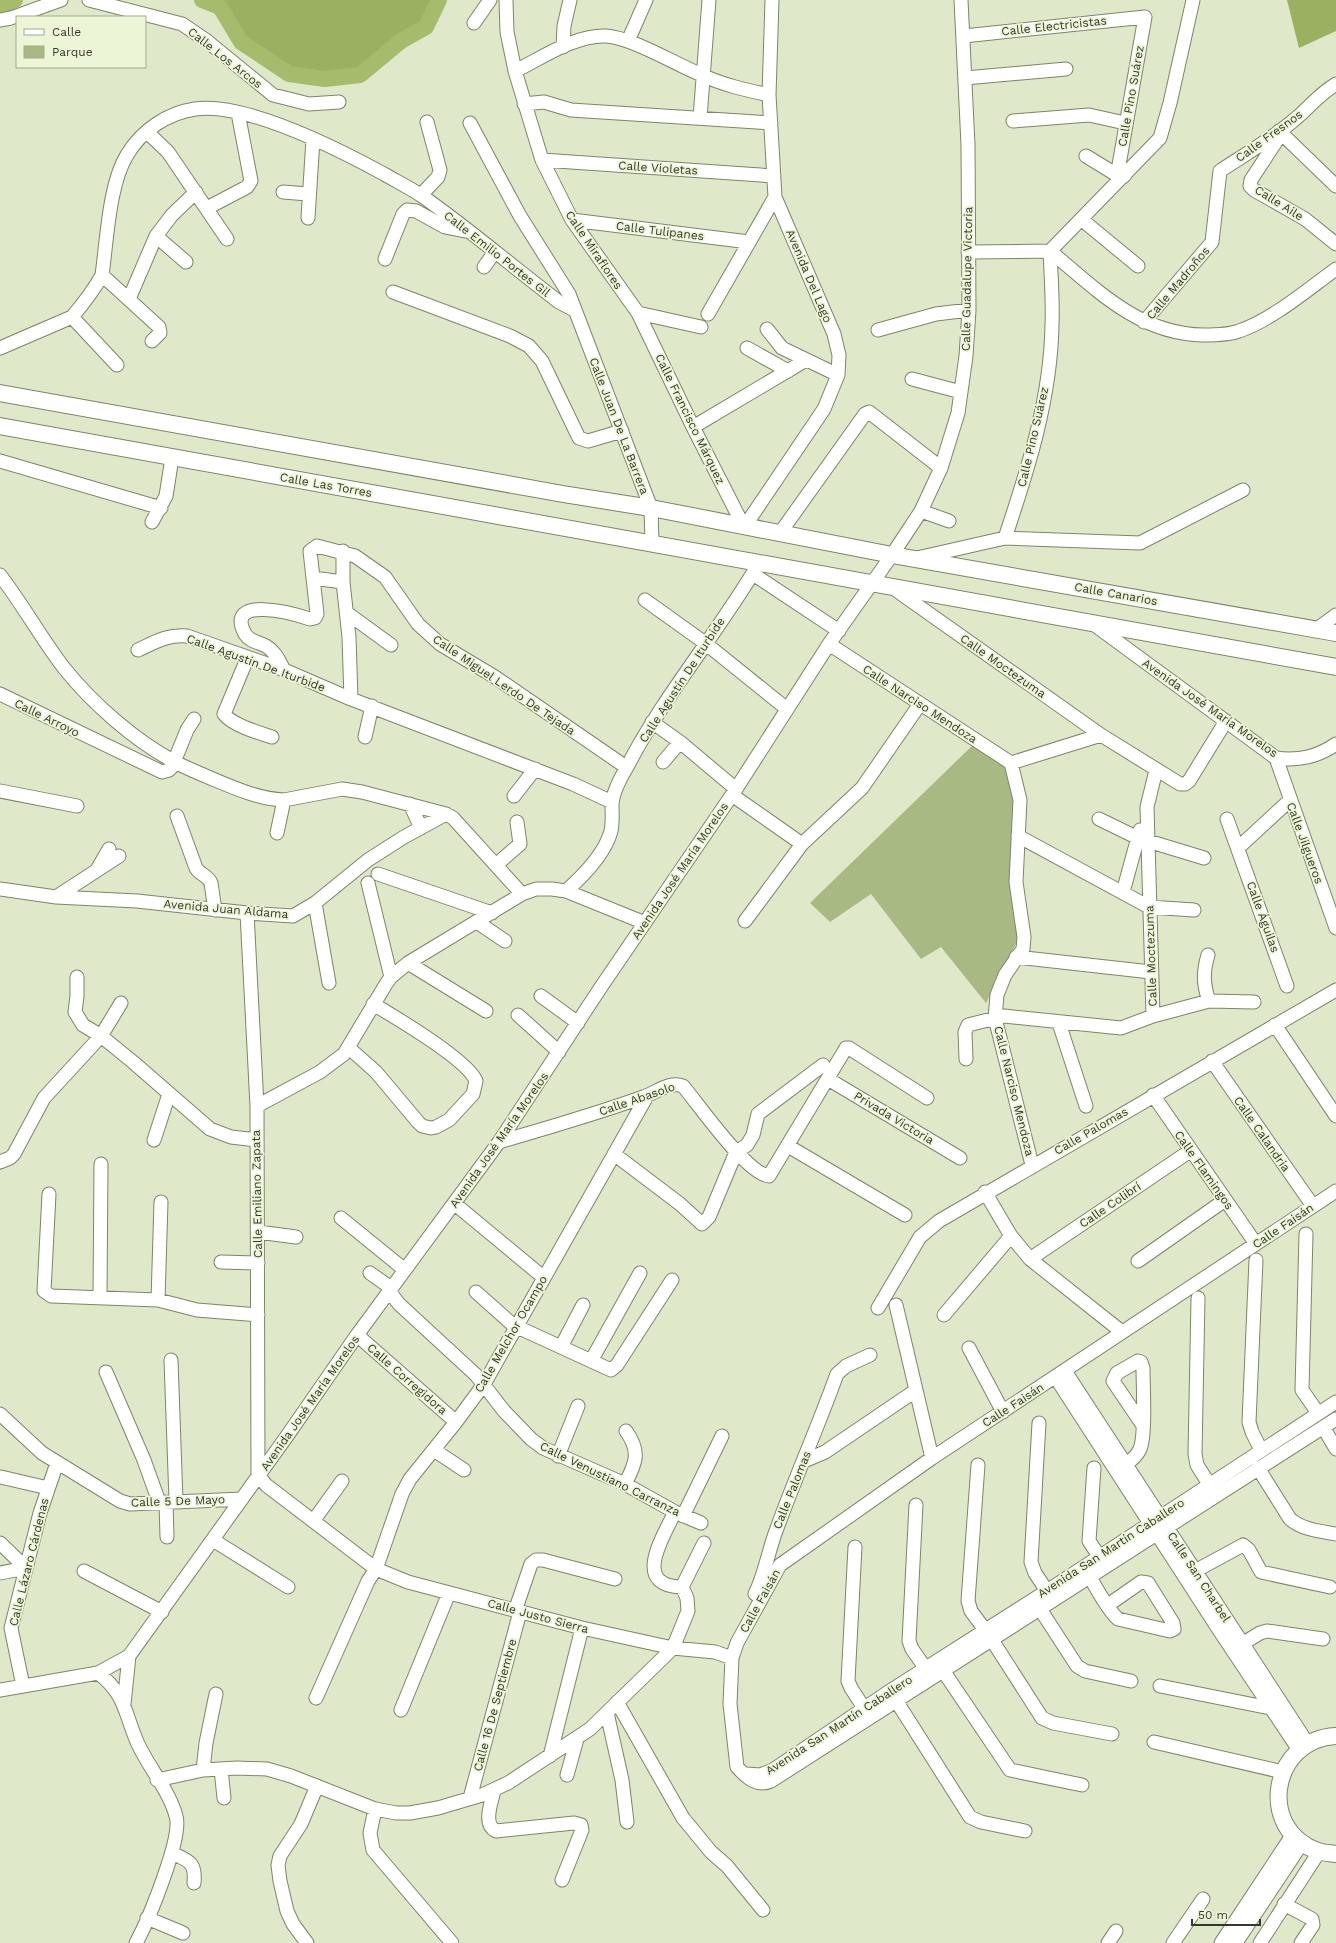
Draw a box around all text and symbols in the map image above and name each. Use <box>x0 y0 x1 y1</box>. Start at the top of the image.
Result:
street label: Calle Electricistas <box>1001 14 1107 38</box>
legend <box>16 16 146 68</box>
text: Calle <box>52 25 81 39</box>
street label: Calle Los Arcos <box>185 25 265 91</box>
street label: Calle Pino Suárez <box>1115 44 1147 148</box>
text: Parque <box>52 45 93 59</box>
street label: Calle Fresnos <box>1233 107 1305 165</box>
street label: Calle Violetas <box>618 158 698 178</box>
street label: Calle Aile <box>1252 183 1306 223</box>
street label: Calle Guadalupe Victoria <box>959 206 975 351</box>
street label: Calle Emilio Portes Gil <box>441 208 553 300</box>
street label: Calle Miraflores <box>563 208 625 292</box>
street label: Calle Tulipanes <box>615 219 705 243</box>
street label: Avenida Del Lago <box>783 227 835 325</box>
street label: Calle Madroños <box>1143 244 1213 322</box>
street label: Calle Francisco Márquez <box>652 352 728 486</box>
street label: Calle Juan De La Barrera <box>586 356 652 497</box>
street label: Calle Pino Suárez <box>1015 385 1051 489</box>
street label: Calle Las Torres <box>279 470 373 500</box>
street label: Calle Canarios <box>1073 580 1159 608</box>
street label: Calle Agustín De Iturbide <box>636 615 728 745</box>
street label: Calle Agustín De Iturbide <box>185 631 327 695</box>
street label: Calle Moctezuma <box>957 631 1049 701</box>
street label: Calle Miguel Lerdo De Tejada <box>430 632 578 738</box>
street label: Avenida José María Morelos <box>1140 656 1280 760</box>
street label: Calle Narciso Mendoza <box>860 662 980 746</box>
street label: Calle Arroyo <box>12 696 82 740</box>
street label: Avenida José María Morelos <box>629 800 731 942</box>
street label: Calle Jilgueros <box>1284 800 1326 886</box>
street label: Calle Águilas <box>1244 880 1282 954</box>
street label: Avenida Juan Aldama <box>163 897 289 921</box>
street label: Calle Moctezuma <box>1142 905 1160 1007</box>
street label: Calle Narciso Mendoza <box>991 1025 1037 1158</box>
street label: Avenida José María Morelos <box>447 1070 551 1210</box>
street label: Calle Abasolo <box>597 1079 677 1119</box>
street label: Privada Victoria <box>851 1089 937 1147</box>
street label: Calle Calandria <box>1231 1094 1293 1175</box>
street label: Calle Palomas <box>1052 1104 1130 1158</box>
street label: Calle Flamingos <box>1172 1128 1236 1212</box>
street label: Calle Emiliano Zapata <box>249 1130 265 1258</box>
street label: Calle Colibrí <box>1077 1179 1143 1231</box>
street label: Calle Faisán <box>1250 1200 1316 1252</box>
street label: Calle Melchor Ocampo <box>472 1273 550 1395</box>
street label: Avenida José María Morelos <box>258 1333 362 1473</box>
street label: Calle Corregidora <box>364 1341 450 1418</box>
street label: Calle Faisán <box>980 1380 1046 1430</box>
street label: Calle Venustiano Carranza <box>538 1439 682 1519</box>
street label: Calle Palomas <box>770 1449 814 1531</box>
street label: Calle 5 De Mayo <box>131 1492 225 1510</box>
street label: Avenida San Martín Caballero <box>1035 1495 1187 1601</box>
street label: Calle Lázaro Cárdenas <box>6 1497 52 1627</box>
street label: Calle San Charbel <box>1165 1529 1234 1625</box>
street label: Calle Faisán <box>737 1567 783 1635</box>
street label: Calle Justo Sierra <box>486 1596 590 1636</box>
street label: Calle 16 De Septiembre <box>471 1637 519 1773</box>
street label: Avenida San Martín Caballero <box>763 1672 915 1778</box>
scale bar <box>1192 1901 1260 1927</box>
text: 50 m <box>1198 1908 1228 1922</box>

